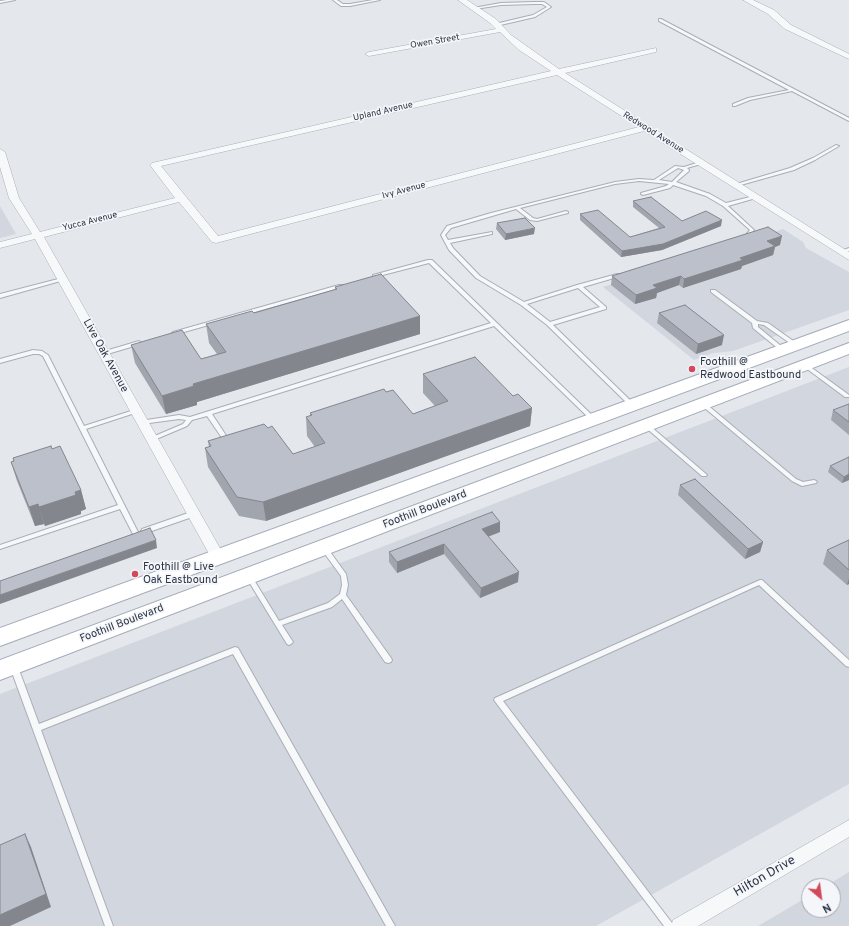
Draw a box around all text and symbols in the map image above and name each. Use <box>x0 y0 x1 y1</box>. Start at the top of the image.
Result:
street label: Owen Street <box>410 32 460 52</box>
street label: Upland Avenue <box>352 100 414 124</box>
street label: Redwood Avenue <box>621 110 685 156</box>
street label: Ivy Avenue <box>381 180 427 202</box>
street label: Yucca Avenue <box>61 210 119 234</box>
street label: Live Oak Avenue <box>79 317 131 395</box>
place label: Foothill @ Redwood Eastbound <box>700 356 801 382</box>
marker: Foothill @ Redwood Eastbound <box>687 364 697 374</box>
street label: Foothill Boulevard <box>381 488 469 532</box>
place label: Foothill @ Live Oak Eastbound <box>143 561 218 587</box>
marker: Foothill @ Live Oak Eastbound <box>130 569 140 579</box>
street label: Foothill Boulevard <box>78 602 166 646</box>
street label: Hilton Drive <box>731 853 799 901</box>
north arrow <box>801 878 841 918</box>
text: N <box>819 900 833 916</box>

